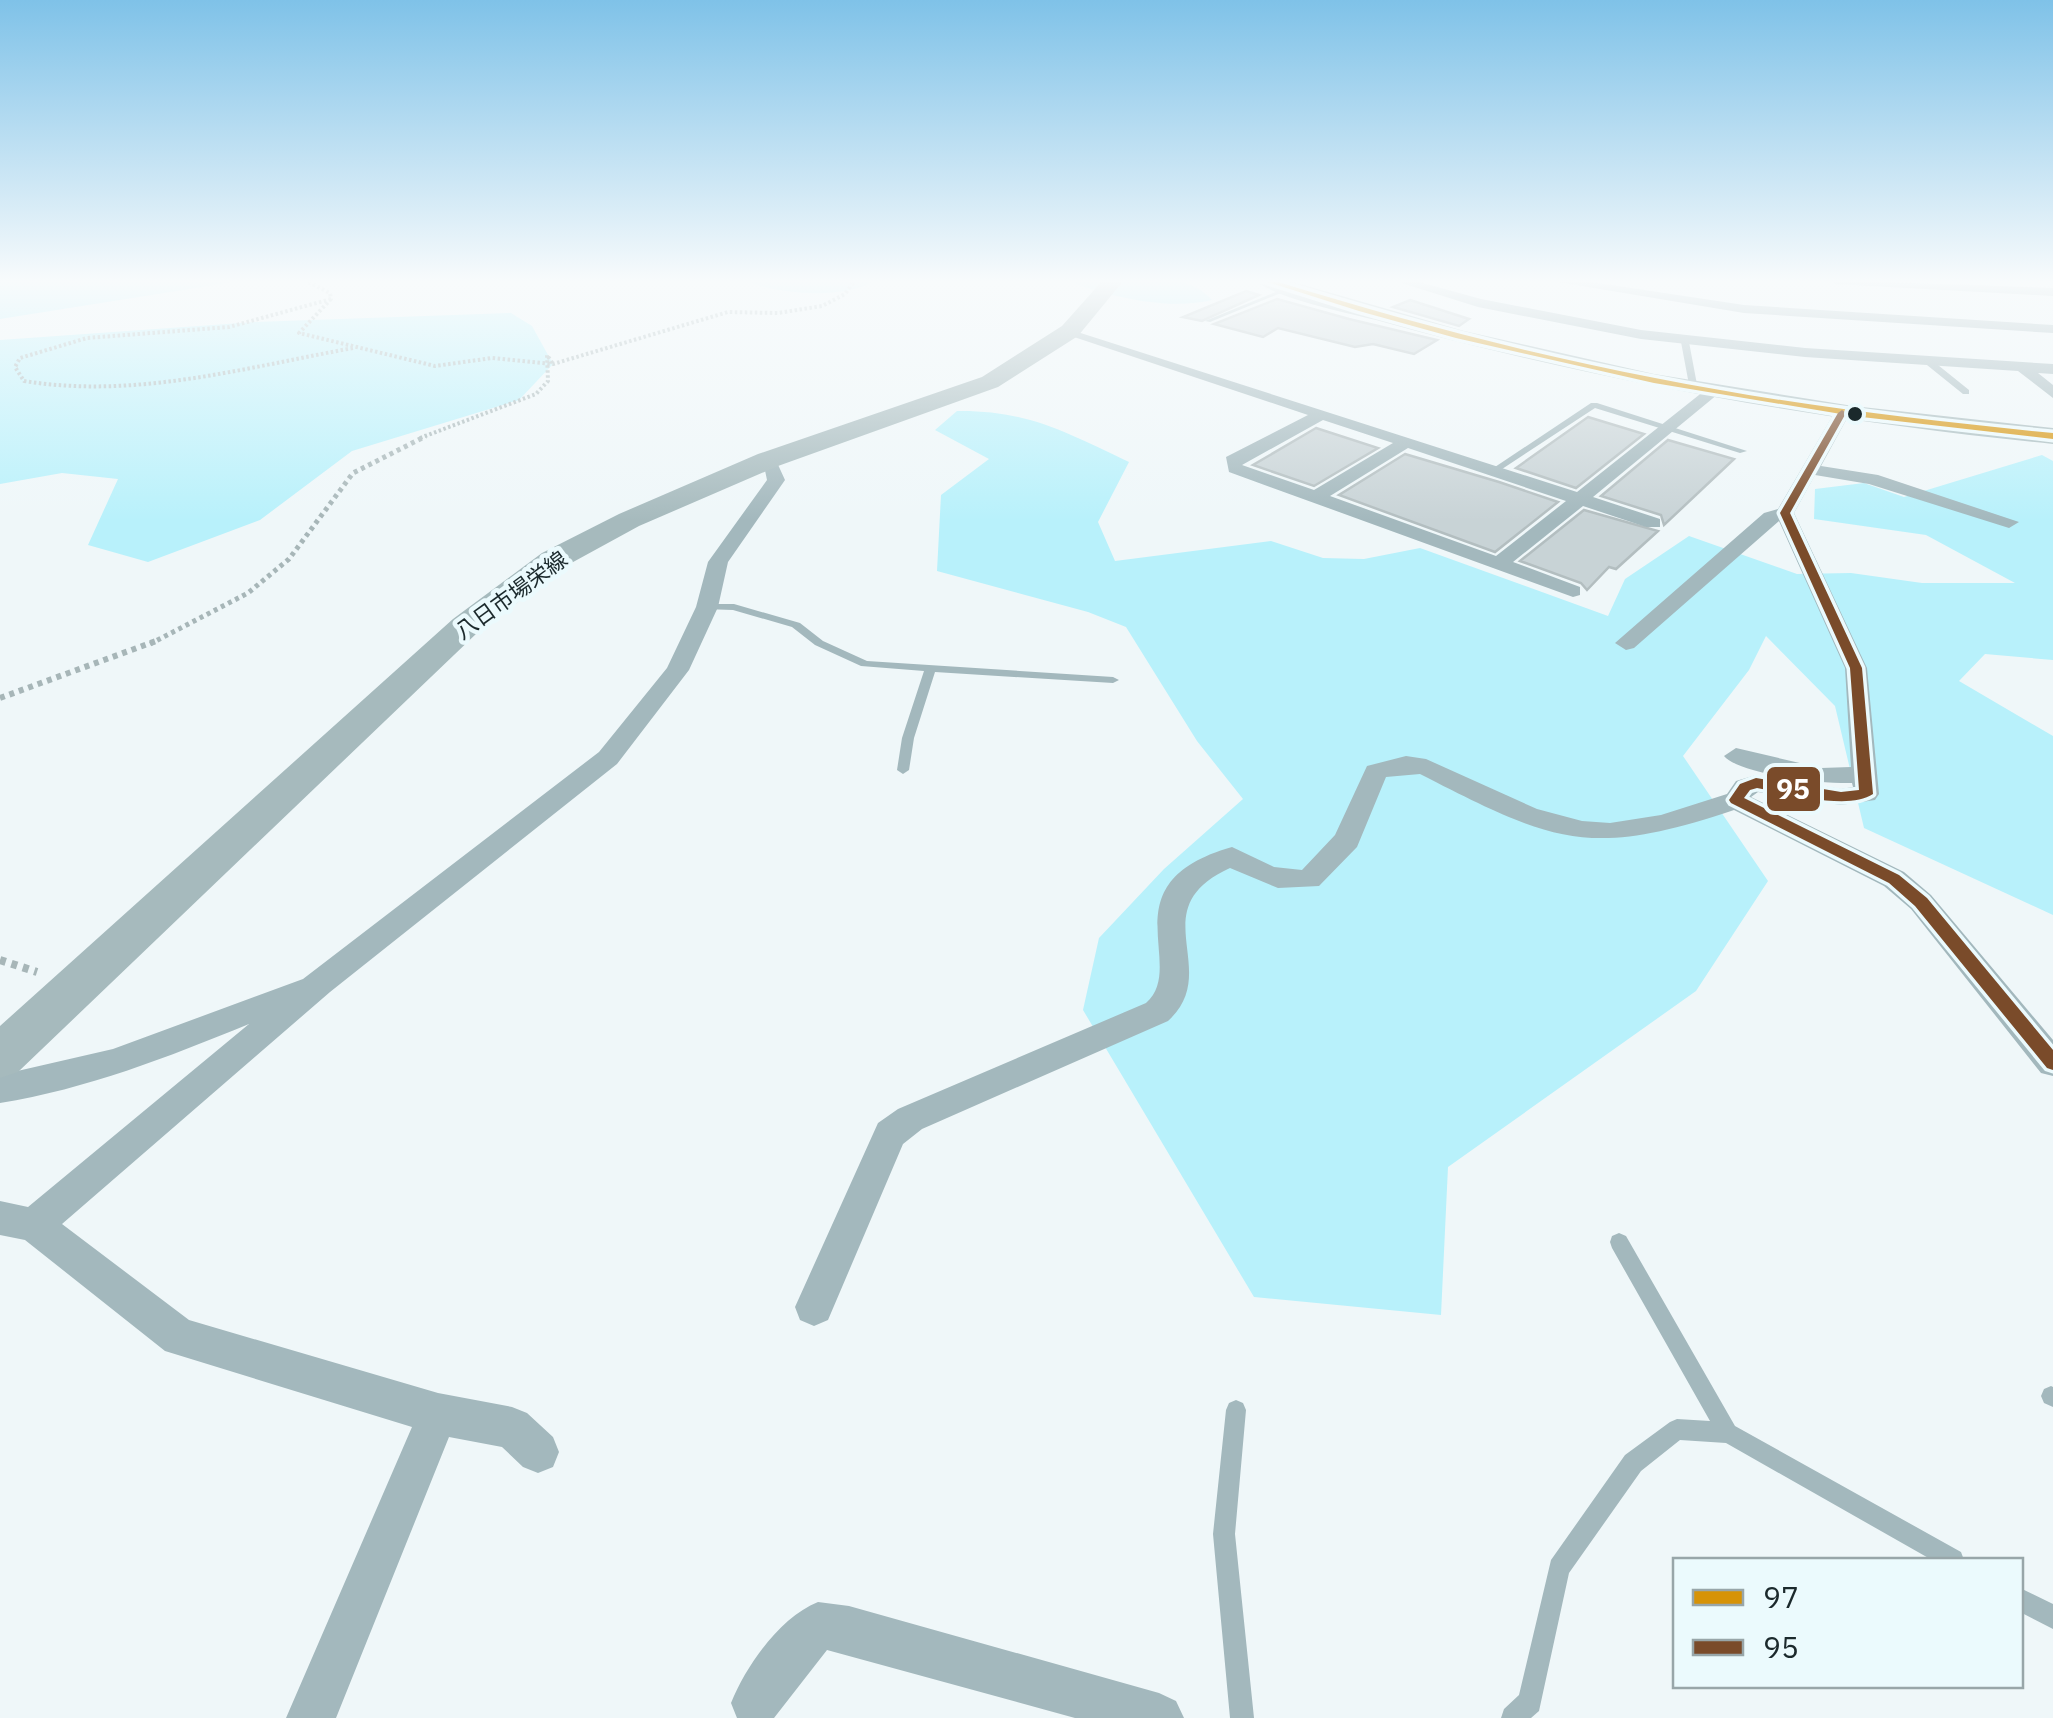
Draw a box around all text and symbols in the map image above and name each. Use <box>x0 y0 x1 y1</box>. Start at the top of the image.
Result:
unlabelled marker <box>1845 404 1865 424</box>
street label: 八日市場栄線 <box>449 544 573 645</box>
line badge: 95 <box>1765 765 1822 813</box>
text: 95 <box>1776 770 1810 807</box>
legend <box>1673 1558 2023 1688</box>
text: 97 <box>1763 1577 1799 1616</box>
text: 95 <box>1763 1627 1799 1666</box>

